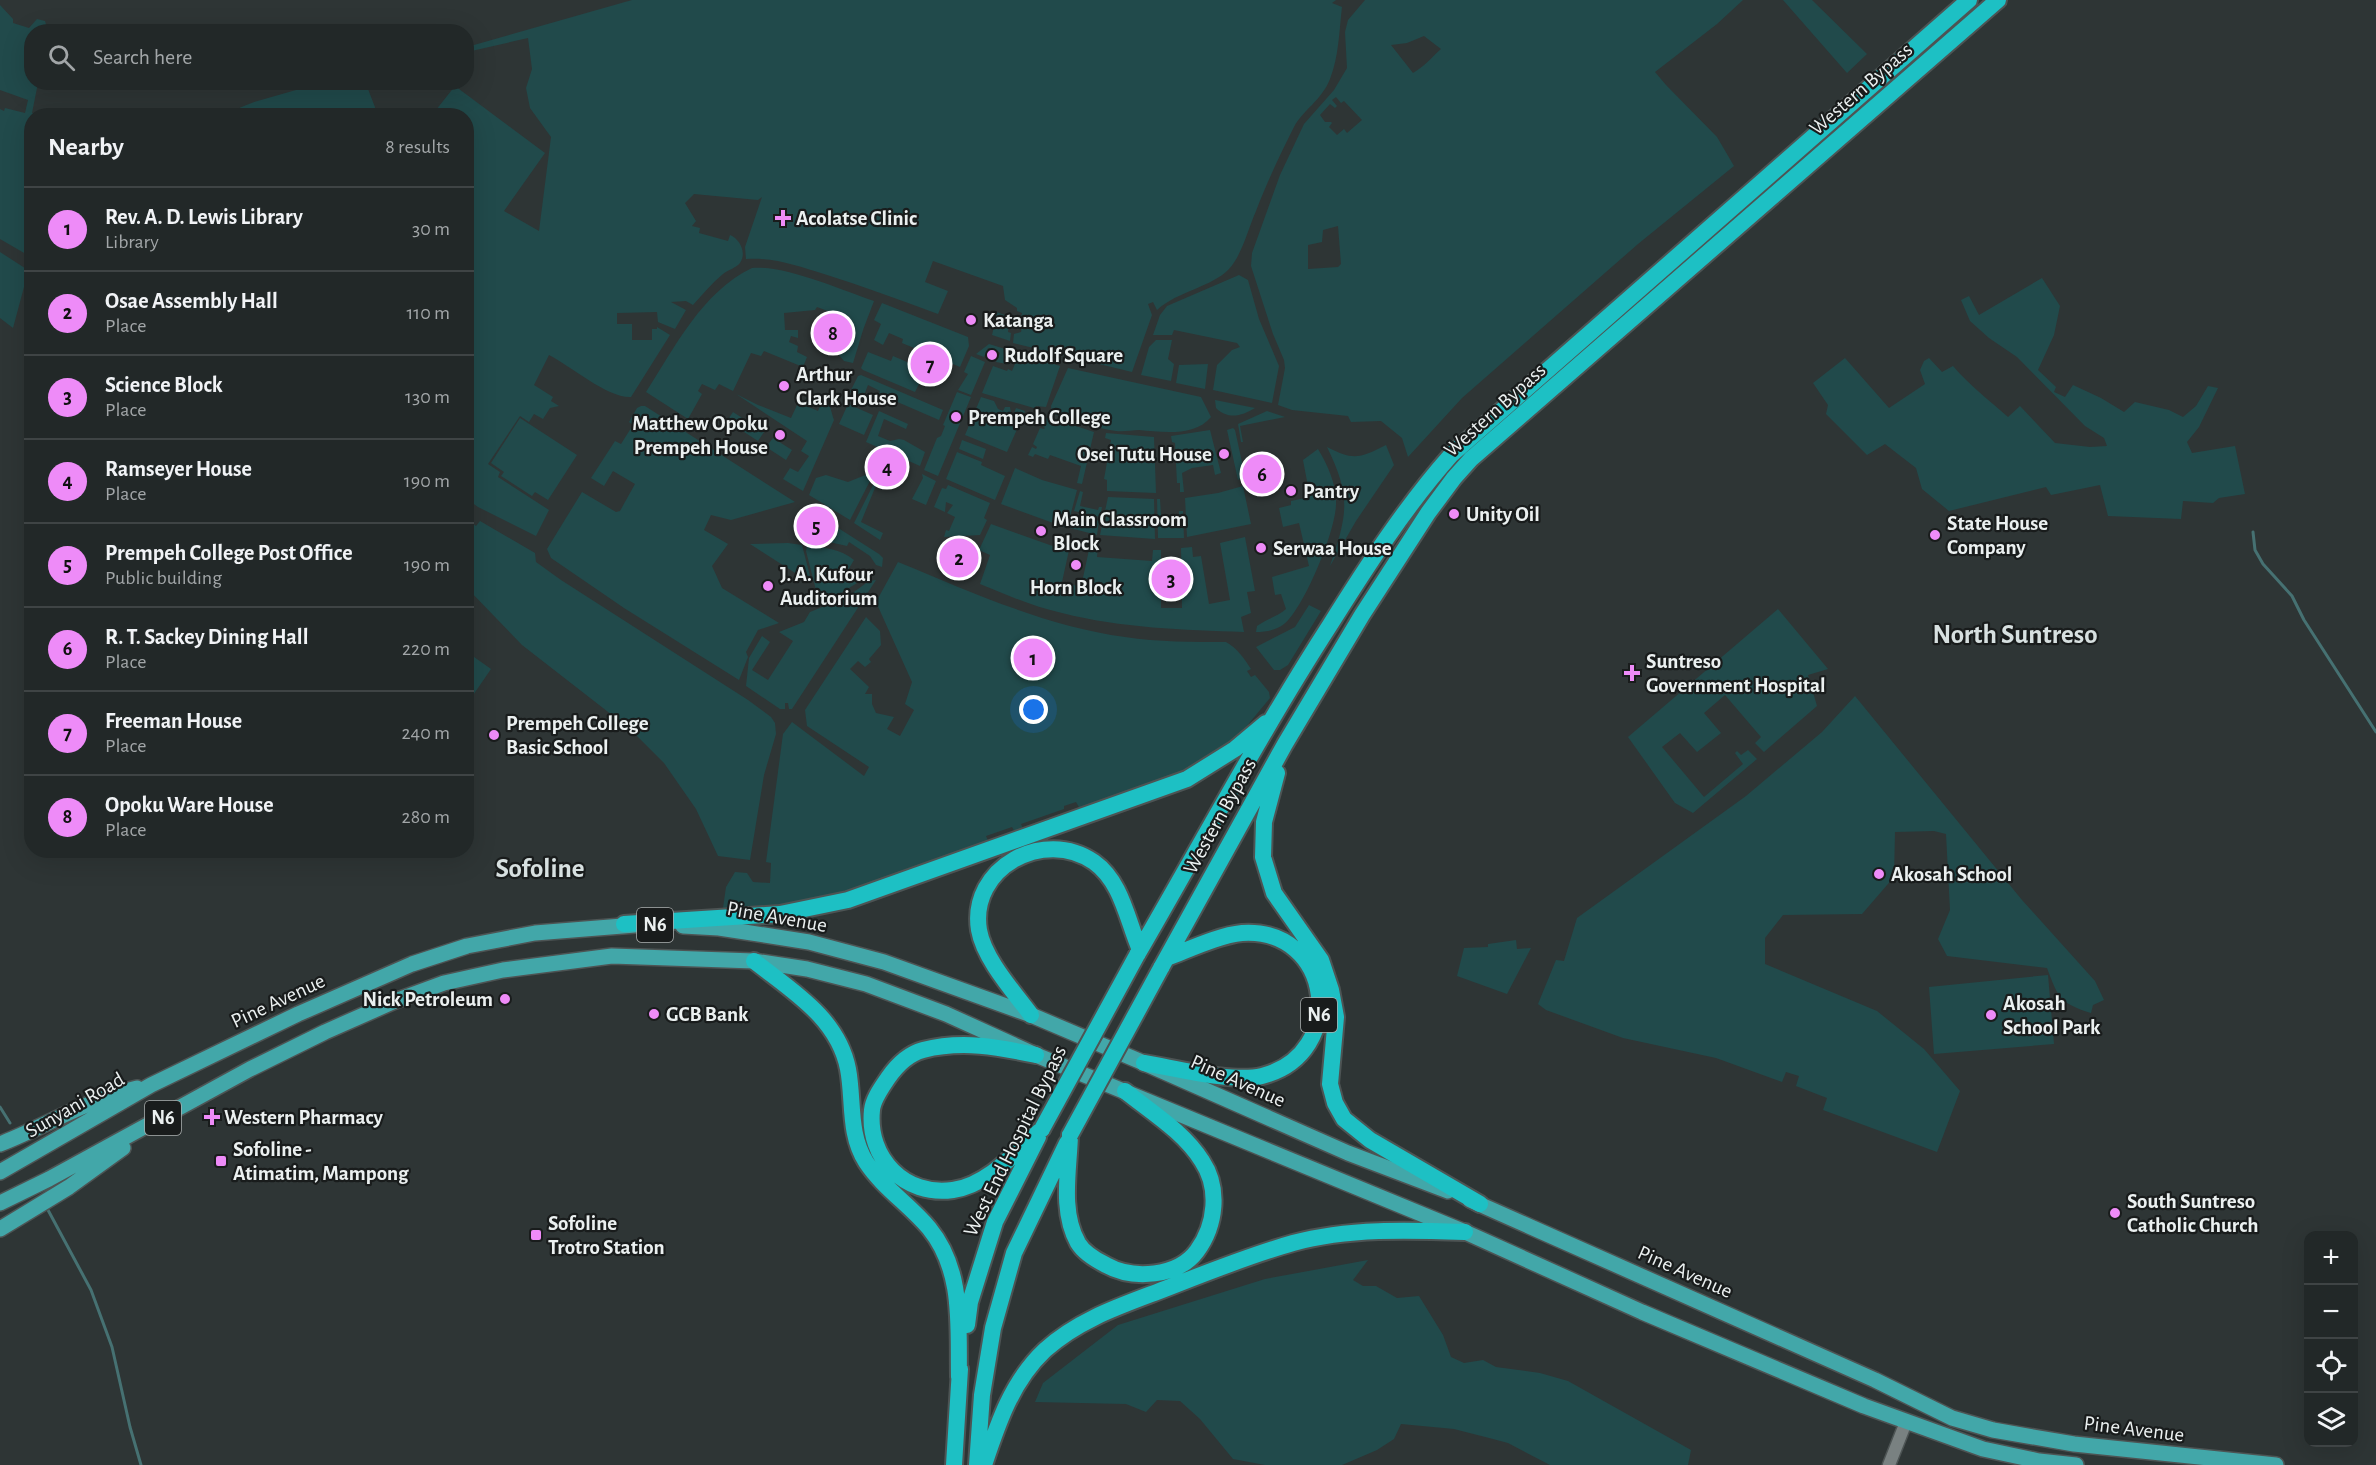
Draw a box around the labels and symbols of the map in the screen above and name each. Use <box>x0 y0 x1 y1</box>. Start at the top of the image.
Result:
street label: Western Bypass <box>1806 39 1916 139</box>
place label: Acolatse Clinic <box>796 208 917 229</box>
marker: Acolatse Clinic <box>774 209 792 227</box>
pin: 8 <box>814 310 852 356</box>
place label: Katanga <box>983 310 1054 331</box>
marker: Katanga <box>964 313 978 327</box>
pin: 7 <box>910 342 950 386</box>
place label: Rudolf Square <box>1004 345 1123 366</box>
marker: Rudolf Square <box>985 348 999 362</box>
street label: Western Bypass <box>1440 359 1550 461</box>
place label: Arthur Clark House <box>796 364 897 409</box>
marker: Arthur Clark House <box>777 379 791 393</box>
place label: Prempeh College <box>968 407 1111 428</box>
marker: Prempeh College <box>949 410 963 424</box>
place label: Matthew Opoku Prempeh House <box>632 413 768 458</box>
marker: Matthew Opoku Prempeh House <box>773 428 787 442</box>
pin: 4 <box>868 444 906 490</box>
place label: Osei Tutu House <box>1077 444 1212 465</box>
marker: Osei Tutu House <box>1217 447 1231 461</box>
pin: 6 <box>1242 452 1282 496</box>
place label: Pantry <box>1303 481 1360 502</box>
marker: Pantry <box>1284 484 1298 498</box>
pin: 5 <box>796 504 836 548</box>
place label: Unity Oil <box>1466 504 1540 525</box>
marker: Unity Oil <box>1447 507 1461 521</box>
place label: Main Classroom Block <box>1053 509 1187 554</box>
place label: State House Company <box>1947 513 2048 558</box>
marker: Main Classroom Block <box>1034 524 1048 538</box>
marker: State House Company <box>1928 528 1942 542</box>
pin: 2 <box>940 536 978 580</box>
place label: Serwaa House <box>1273 538 1392 559</box>
marker: Serwaa House <box>1254 541 1268 555</box>
pin: 3 <box>1152 556 1190 602</box>
marker: Horn Block <box>1069 558 1083 572</box>
place label: J. A. Kufour Auditorium <box>780 564 877 609</box>
place label: Horn Block <box>1030 577 1123 598</box>
marker: J. A. Kufour Auditorium <box>761 579 775 593</box>
district label: North Suntreso <box>1932 621 2098 648</box>
pin: 1 <box>1014 636 1052 680</box>
place label: Suntreso Government Hospital <box>1646 651 1826 696</box>
marker: Suntreso Government Hospital <box>1623 664 1641 682</box>
your location <box>1019 695 1048 724</box>
place label: Prempeh College Basic School <box>506 713 649 758</box>
marker: Prempeh College Basic School <box>487 728 501 742</box>
street label: Western Bypass <box>1180 755 1260 877</box>
district label: Sofoline <box>496 855 584 882</box>
place label: Akosah School <box>1891 864 2012 885</box>
marker: Akosah School <box>1872 867 1886 881</box>
street label: Pine Avenue <box>725 898 829 936</box>
road number: N6 <box>637 908 673 942</box>
street label: Pine Avenue <box>228 970 328 1032</box>
place label: Nick Petroleum <box>362 989 493 1010</box>
marker: Nick Petroleum <box>498 992 512 1006</box>
place label: Akosah School Park <box>2003 993 2101 1038</box>
road number: N6 <box>1301 998 1337 1032</box>
place label: GCB Bank <box>666 1004 749 1025</box>
marker: GCB Bank <box>647 1007 661 1021</box>
marker: Akosah School Park <box>1984 1008 1998 1022</box>
street label: West End Hospital Bypass <box>960 1042 1070 1240</box>
street label: Pine Avenue <box>1188 1051 1288 1111</box>
street label: Sunyani Road <box>22 1068 128 1142</box>
road number: N6 <box>145 1101 181 1135</box>
place label: Western Pharmacy <box>224 1107 384 1128</box>
marker: Western Pharmacy <box>205 1110 219 1124</box>
place label: Sofoline - Atimatim, Mampong <box>233 1139 409 1184</box>
marker: Sofoline - Atimatim, Mampong <box>214 1154 228 1168</box>
place label: South Suntreso Catholic Church <box>2127 1191 2258 1236</box>
marker: South Suntreso Catholic Church <box>2108 1206 2122 1220</box>
place label: Sofoline Trotro Station <box>548 1213 665 1258</box>
marker: Sofoline Trotro Station <box>529 1228 543 1242</box>
street label: Pine Avenue <box>1635 1242 1735 1302</box>
street label: Pine Avenue <box>2082 1412 2186 1446</box>

